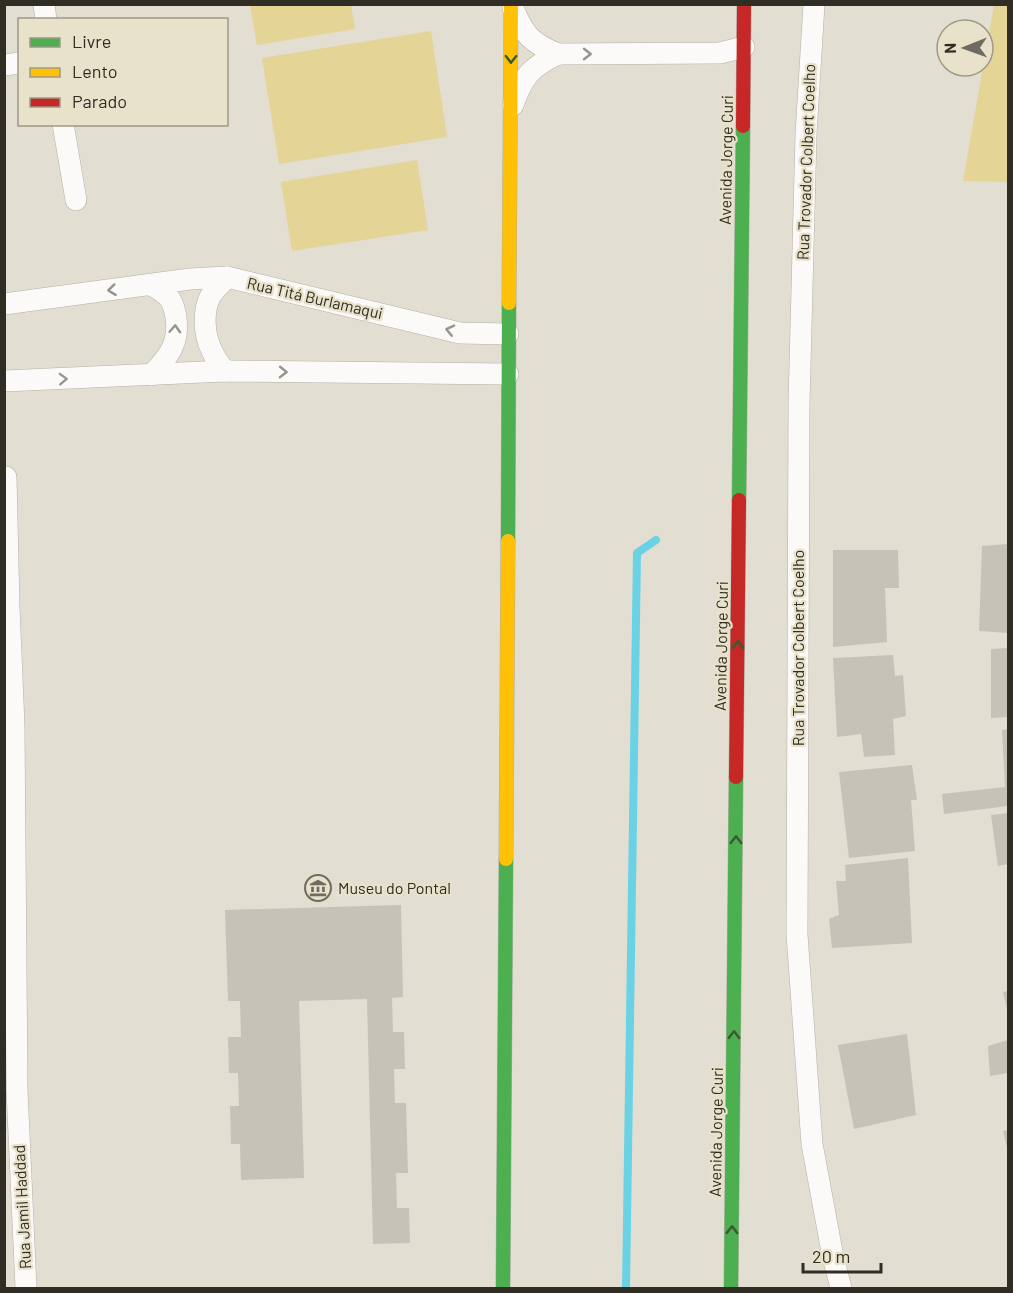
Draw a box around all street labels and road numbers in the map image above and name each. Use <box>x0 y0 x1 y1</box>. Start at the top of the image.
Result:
street label: Rua Trovador Colbert Coelho <box>793 63 818 260</box>
street label: Avenida Jorge Curi <box>715 95 736 225</box>
street label: Rua Titá Burlamaqui <box>245 273 385 322</box>
street label: Rua Trovador Colbert Coelho <box>788 550 807 746</box>
street label: Avenida Jorge Curi <box>710 581 731 711</box>
street label: Avenida Jorge Curi <box>705 1067 726 1197</box>
street label: Rua Jamil Haddad <box>9 1144 34 1270</box>

